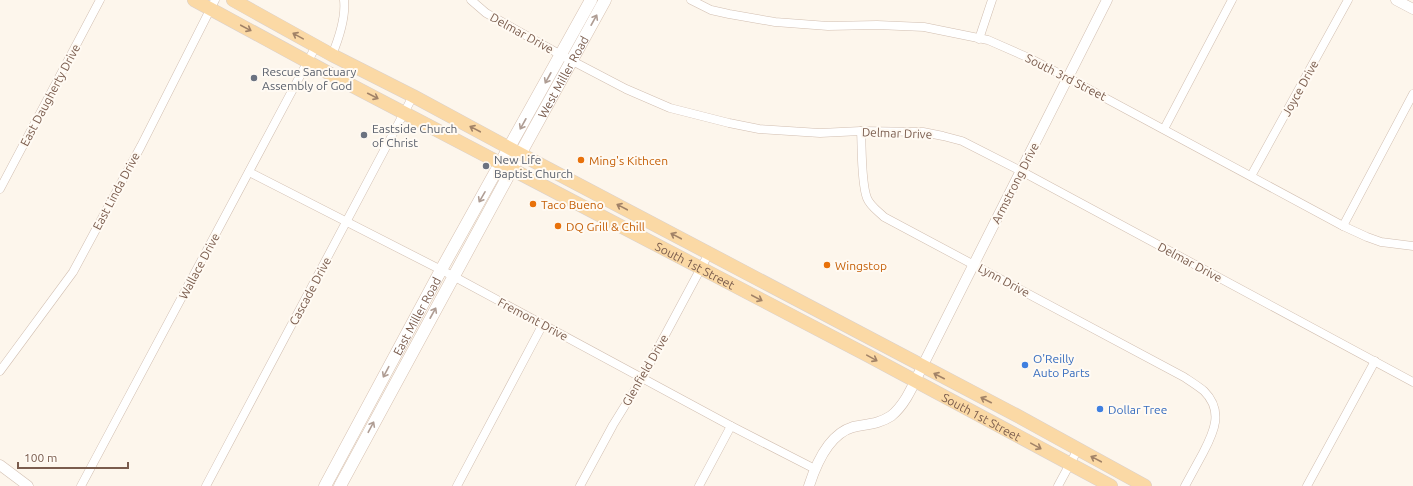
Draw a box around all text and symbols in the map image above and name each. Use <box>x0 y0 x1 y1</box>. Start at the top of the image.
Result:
street label: Delmar Drive <box>488 10 556 56</box>
one-way arrow <box>591 14 599 26</box>
one-way arrow <box>240 25 252 32</box>
one-way arrow <box>292 32 304 39</box>
street label: West Miller Road <box>535 33 591 120</box>
street label: East Daugherty Drive <box>18 42 82 148</box>
street label: South 3rd Street <box>1023 51 1109 103</box>
street label: Joyce Drive <box>1279 58 1321 118</box>
place label: Rescue Sanctuary Assembly of God <box>262 65 357 92</box>
one-way arrow <box>544 72 552 84</box>
marker: Rescue Sanctuary Assembly of God <box>249 73 259 83</box>
one-way arrow <box>367 93 379 100</box>
one-way arrow <box>518 118 526 130</box>
place label: Eastside Church of Christ <box>372 122 457 149</box>
one-way arrow <box>469 125 481 133</box>
street label: Delmar Drive <box>862 125 932 141</box>
marker: Eastside Church of Christ <box>359 130 369 140</box>
street label: Armstrong Drive <box>989 140 1041 226</box>
street label: East Linda Drive <box>90 150 142 232</box>
place label: New Life Baptist Church <box>494 153 573 180</box>
place label: Ming's Kithcen <box>589 154 668 167</box>
marker: Ming's Kithcen <box>576 155 586 165</box>
marker: New Life Baptist Church <box>481 161 491 171</box>
one-way arrow <box>478 191 486 203</box>
place label: Taco Bueno <box>541 198 604 211</box>
marker: Taco Bueno <box>528 199 538 209</box>
one-way arrow <box>616 203 628 211</box>
place label: DQ Grill & Chill <box>566 220 645 233</box>
marker: DQ Grill & Chill <box>553 221 563 231</box>
street label: Wallace Drive <box>176 231 222 301</box>
one-way arrow <box>670 231 682 239</box>
street label: South 1st Street <box>653 239 737 291</box>
street label: Delmar Drive <box>1156 240 1224 284</box>
street label: Cascade Drive <box>287 255 333 327</box>
place label: Wingstop <box>835 259 887 272</box>
marker: Wingstop <box>822 260 832 270</box>
street label: Lynn Drive <box>976 261 1032 299</box>
street label: East Miller Road <box>390 275 443 357</box>
one-way arrow <box>751 294 763 302</box>
street label: Fremont Drive <box>496 295 570 343</box>
one-way arrow <box>430 307 438 319</box>
street label: Glenfield Drive <box>619 332 671 408</box>
place label: O'Reilly Auto Parts <box>1033 352 1090 379</box>
one-way arrow <box>866 354 878 362</box>
marker: O'Reilly Auto Parts <box>1020 360 1030 370</box>
one-way arrow <box>382 366 389 378</box>
one-way arrow <box>934 371 946 379</box>
street label: South 1st Street <box>940 390 1023 443</box>
one-way arrow <box>980 396 992 403</box>
place label: Dollar Tree <box>1108 403 1167 416</box>
marker: Dollar Tree <box>1095 404 1105 414</box>
one-way arrow <box>368 421 376 433</box>
one-way arrow <box>1030 443 1042 450</box>
scale bar <box>18 444 128 470</box>
text: 100 m <box>24 451 57 464</box>
one-way arrow <box>1090 455 1102 462</box>

